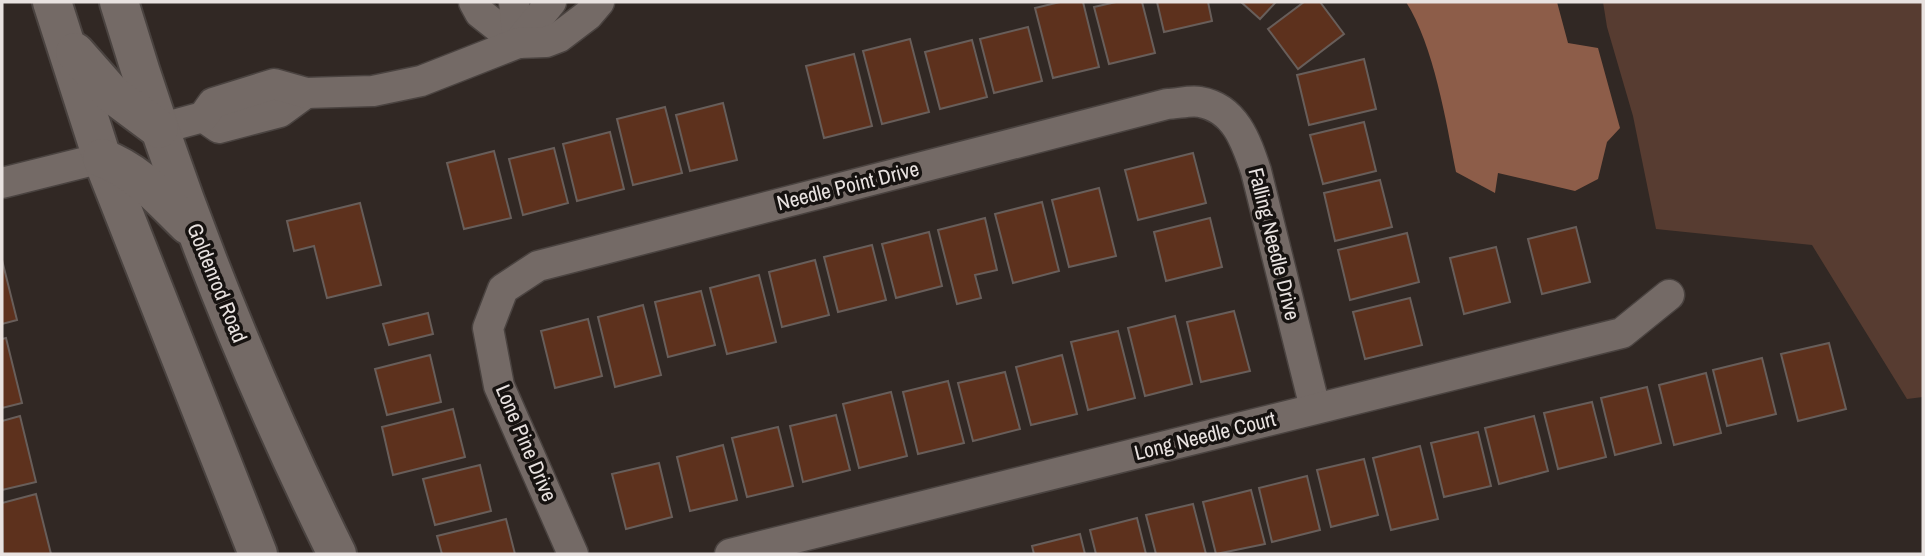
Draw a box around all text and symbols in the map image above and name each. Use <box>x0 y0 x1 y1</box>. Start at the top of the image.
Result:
street label: Needle Point Drive <box>774 154 922 217</box>
street label: Falling Needle Drive <box>1242 165 1307 323</box>
street label: Goldenrod Road <box>180 219 255 347</box>
street label: Lone Pine Drive <box>489 380 564 506</box>
street label: Long Needle Court <box>1131 404 1279 467</box>

